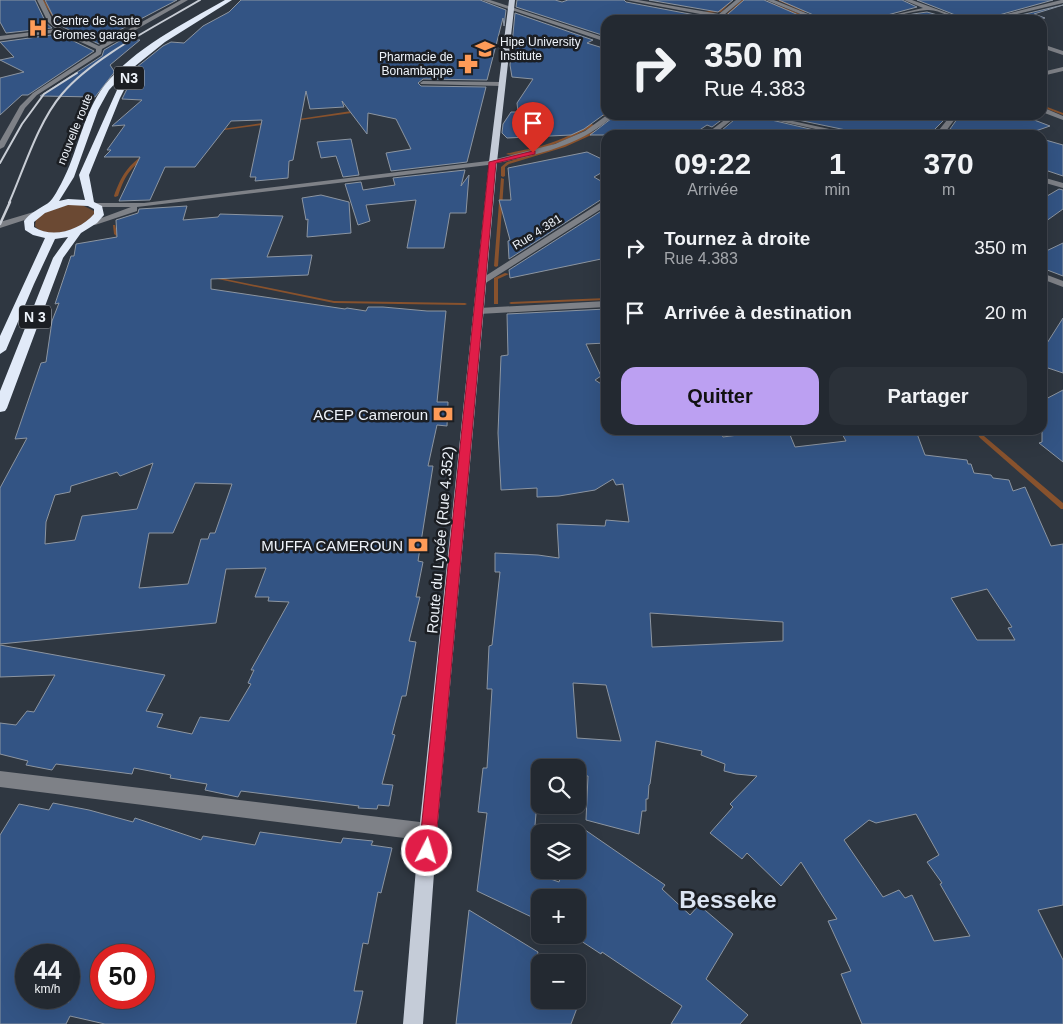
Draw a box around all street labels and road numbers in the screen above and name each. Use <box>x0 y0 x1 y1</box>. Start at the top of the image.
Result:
road number: N3 <box>114 66 144 90</box>
street label: nouvelle route <box>54 91 96 167</box>
street label: Rue 4.381 <box>510 211 564 253</box>
road number: N 3 <box>19 306 51 328</box>
street label: Route du Lycée (Rue 4.352) <box>423 446 457 634</box>

